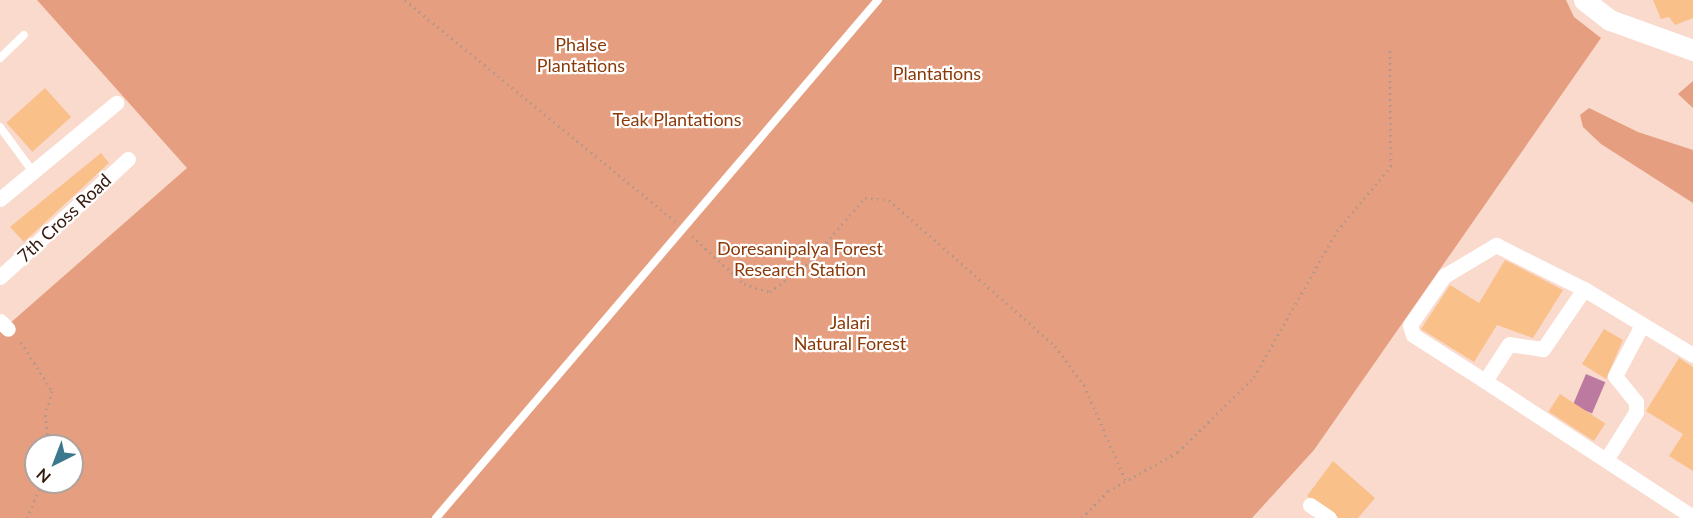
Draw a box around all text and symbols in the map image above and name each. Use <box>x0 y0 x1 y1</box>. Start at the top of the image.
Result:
park label: Phalse Plantations <box>537 34 625 76</box>
park label: Plantations <box>893 62 981 84</box>
park label: Teak Plantations <box>613 108 741 130</box>
street label: 7th Cross Road <box>13 169 115 267</box>
park label: Doresanipalya Forest Research Station <box>717 238 883 280</box>
park label: Jalari Natural Forest <box>794 312 906 354</box>
north arrow <box>24 434 84 494</box>
text: N <box>32 465 54 487</box>

